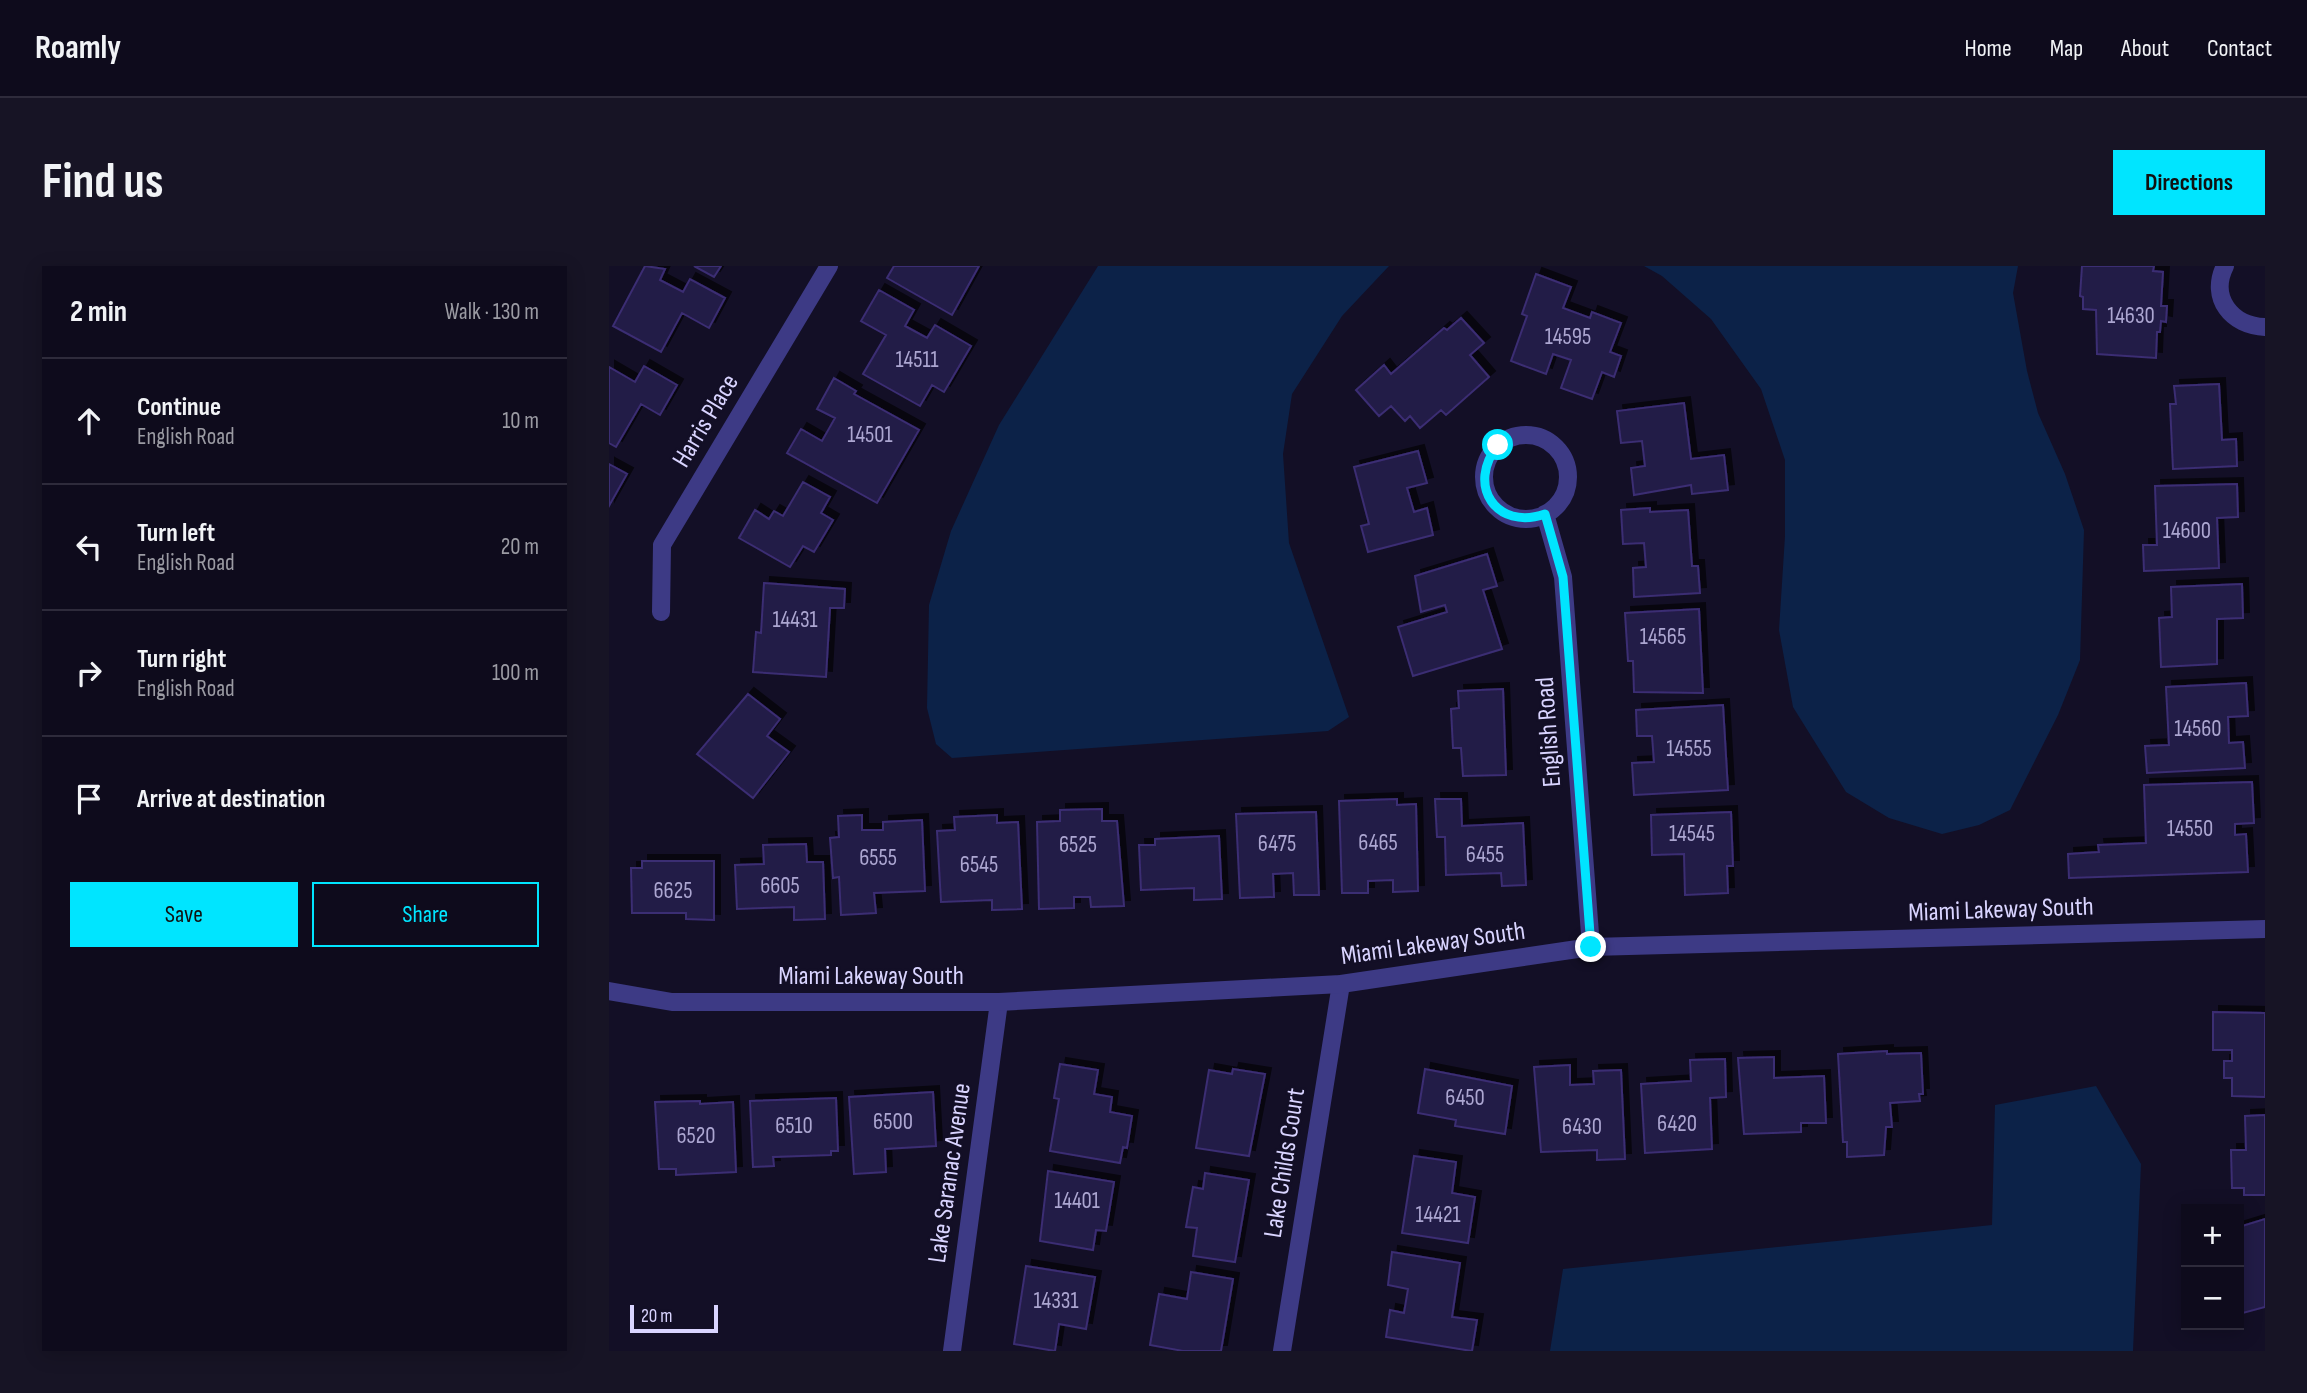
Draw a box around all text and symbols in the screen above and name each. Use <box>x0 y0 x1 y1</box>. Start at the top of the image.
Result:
text: Roamly <box>35 28 121 68</box>
text: Home <box>1964 34 2012 63</box>
text: Map <box>2050 34 2083 63</box>
text: About <box>2121 34 2169 63</box>
text: Contact <box>2207 34 2272 63</box>
button: Directions <box>2113 150 2265 215</box>
text: Find us <box>42 153 164 212</box>
text: 2 min <box>70 294 127 330</box>
text: Walk · 130 m <box>444 298 539 326</box>
house number: 14630 <box>2107 302 2155 330</box>
house number: 14595 <box>1545 323 1591 351</box>
house number: 14511 <box>895 346 939 374</box>
street label: Harris Place <box>666 369 746 473</box>
text: Continue <box>137 392 221 423</box>
icon: ahead <box>70 402 108 440</box>
text: 10 m <box>502 407 539 435</box>
house number: 14501 <box>847 421 893 449</box>
text: English Road <box>137 423 235 451</box>
route start <box>1482 429 1513 460</box>
house number: 14600 <box>2163 517 2211 545</box>
text: Turn left <box>137 518 215 549</box>
icon: left <box>70 528 108 566</box>
text: 20 m <box>501 533 539 561</box>
text: English Road <box>137 549 235 577</box>
house number: 14431 <box>772 606 818 634</box>
house number: 14565 <box>1640 623 1686 651</box>
text: Turn right <box>137 644 226 675</box>
icon: right <box>70 654 108 692</box>
text: 100 m <box>492 659 539 687</box>
text: English Road <box>137 675 235 703</box>
street label: English Road <box>1530 676 1568 788</box>
house number: 14560 <box>2174 715 2222 743</box>
house number: 14555 <box>1666 735 1712 763</box>
icon: arrive <box>70 780 108 818</box>
text: Arrive at destination <box>137 784 325 815</box>
house number: 14550 <box>2167 815 2213 843</box>
house number: 14545 <box>1669 820 1715 848</box>
house number: 6465 <box>1358 829 1398 857</box>
house number: 6475 <box>1258 830 1296 858</box>
house number: 6525 <box>1059 831 1097 859</box>
house number: 6455 <box>1466 841 1504 869</box>
house number: 6555 <box>859 844 897 872</box>
house number: 6545 <box>960 851 998 879</box>
house number: 6605 <box>760 872 800 900</box>
house number: 6625 <box>653 877 693 905</box>
button: Save <box>70 882 298 947</box>
button: Share <box>312 882 539 947</box>
street label: Miami Lakeway South <box>1908 891 2094 929</box>
street label: Miami Lakeway South <box>1339 916 1527 972</box>
route end <box>1575 931 1606 962</box>
street label: Miami Lakeway South <box>778 961 964 992</box>
street label: Lake Saranac Avenue <box>922 1081 978 1265</box>
house number: 6450 <box>1445 1084 1485 1112</box>
street label: Lake Childs Court <box>1258 1086 1312 1240</box>
house number: 6500 <box>873 1108 913 1136</box>
house number: 6420 <box>1657 1110 1697 1138</box>
house number: 6510 <box>775 1112 813 1140</box>
house number: 6430 <box>1562 1113 1602 1141</box>
house number: 6520 <box>676 1122 716 1150</box>
house number: 14401 <box>1054 1187 1100 1215</box>
house number: 14421 <box>1415 1201 1461 1229</box>
map controls <box>2181 1204 2244 1330</box>
button: + <box>2181 1204 2244 1267</box>
button: − <box>2181 1267 2244 1330</box>
house number: 14331 <box>1033 1287 1079 1315</box>
scale bar <box>630 1302 717 1334</box>
text: 20 m <box>641 1305 673 1328</box>

